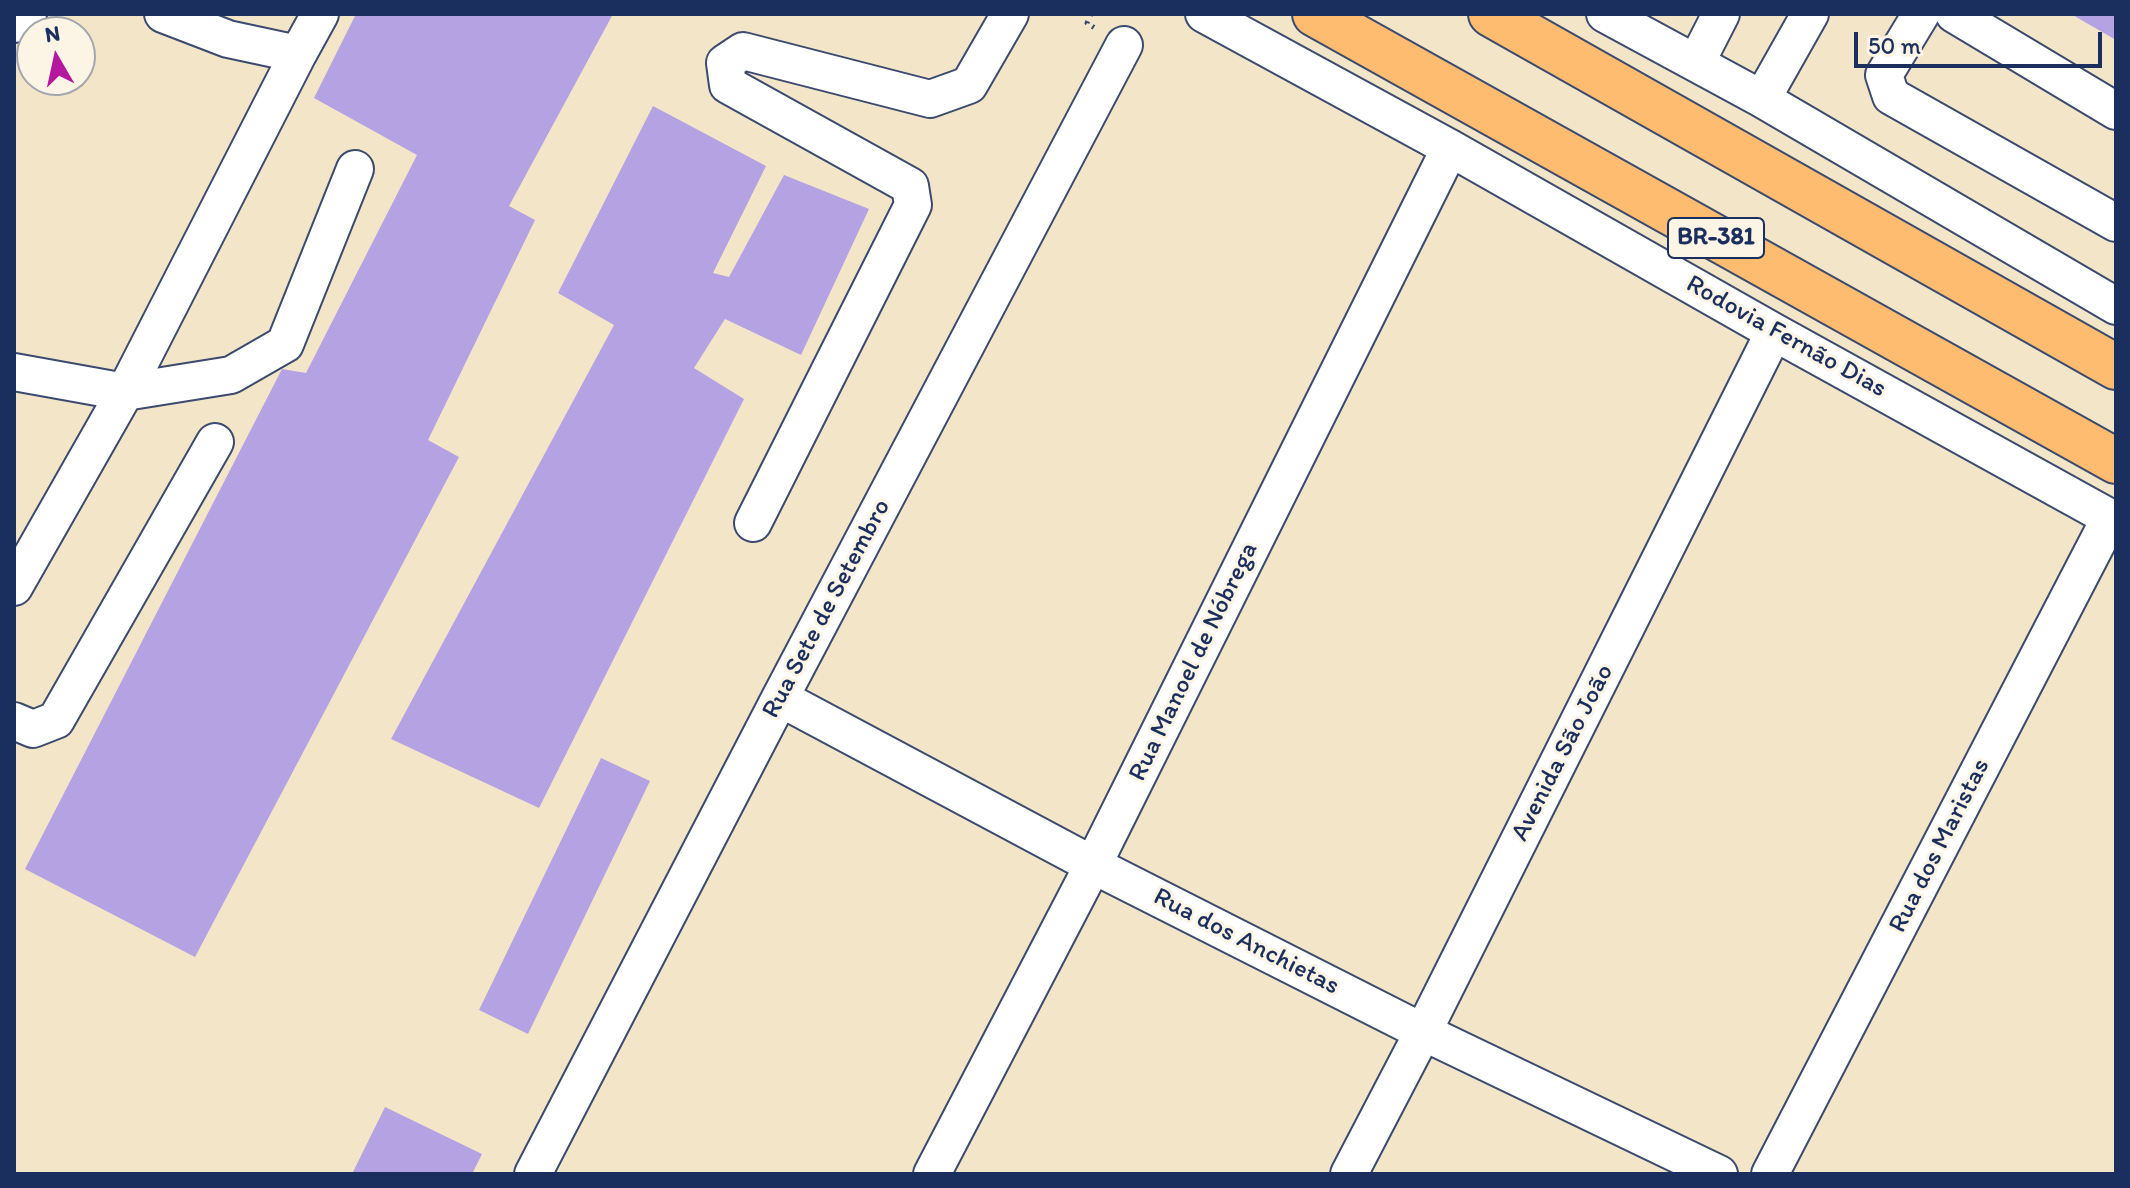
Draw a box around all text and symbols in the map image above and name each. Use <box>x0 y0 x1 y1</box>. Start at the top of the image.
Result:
north arrow <box>16 16 96 96</box>
scale bar <box>1858 16 2106 66</box>
text: N <box>43 19 62 48</box>
text: 50 m <box>1868 31 1921 60</box>
road number: BR-381 <box>1668 218 1764 258</box>
street label: Rodovia Fernão Dias <box>1680 269 1892 405</box>
street label: Rua Sete de Setembro <box>756 494 898 724</box>
street label: Rua Manoel de Nóbrega <box>1123 538 1265 786</box>
street label: Avenida São João <box>1505 659 1621 847</box>
street label: Rua dos Maristas <box>1883 754 1997 938</box>
street label: Rua dos Anchietas <box>1148 882 1344 1002</box>

